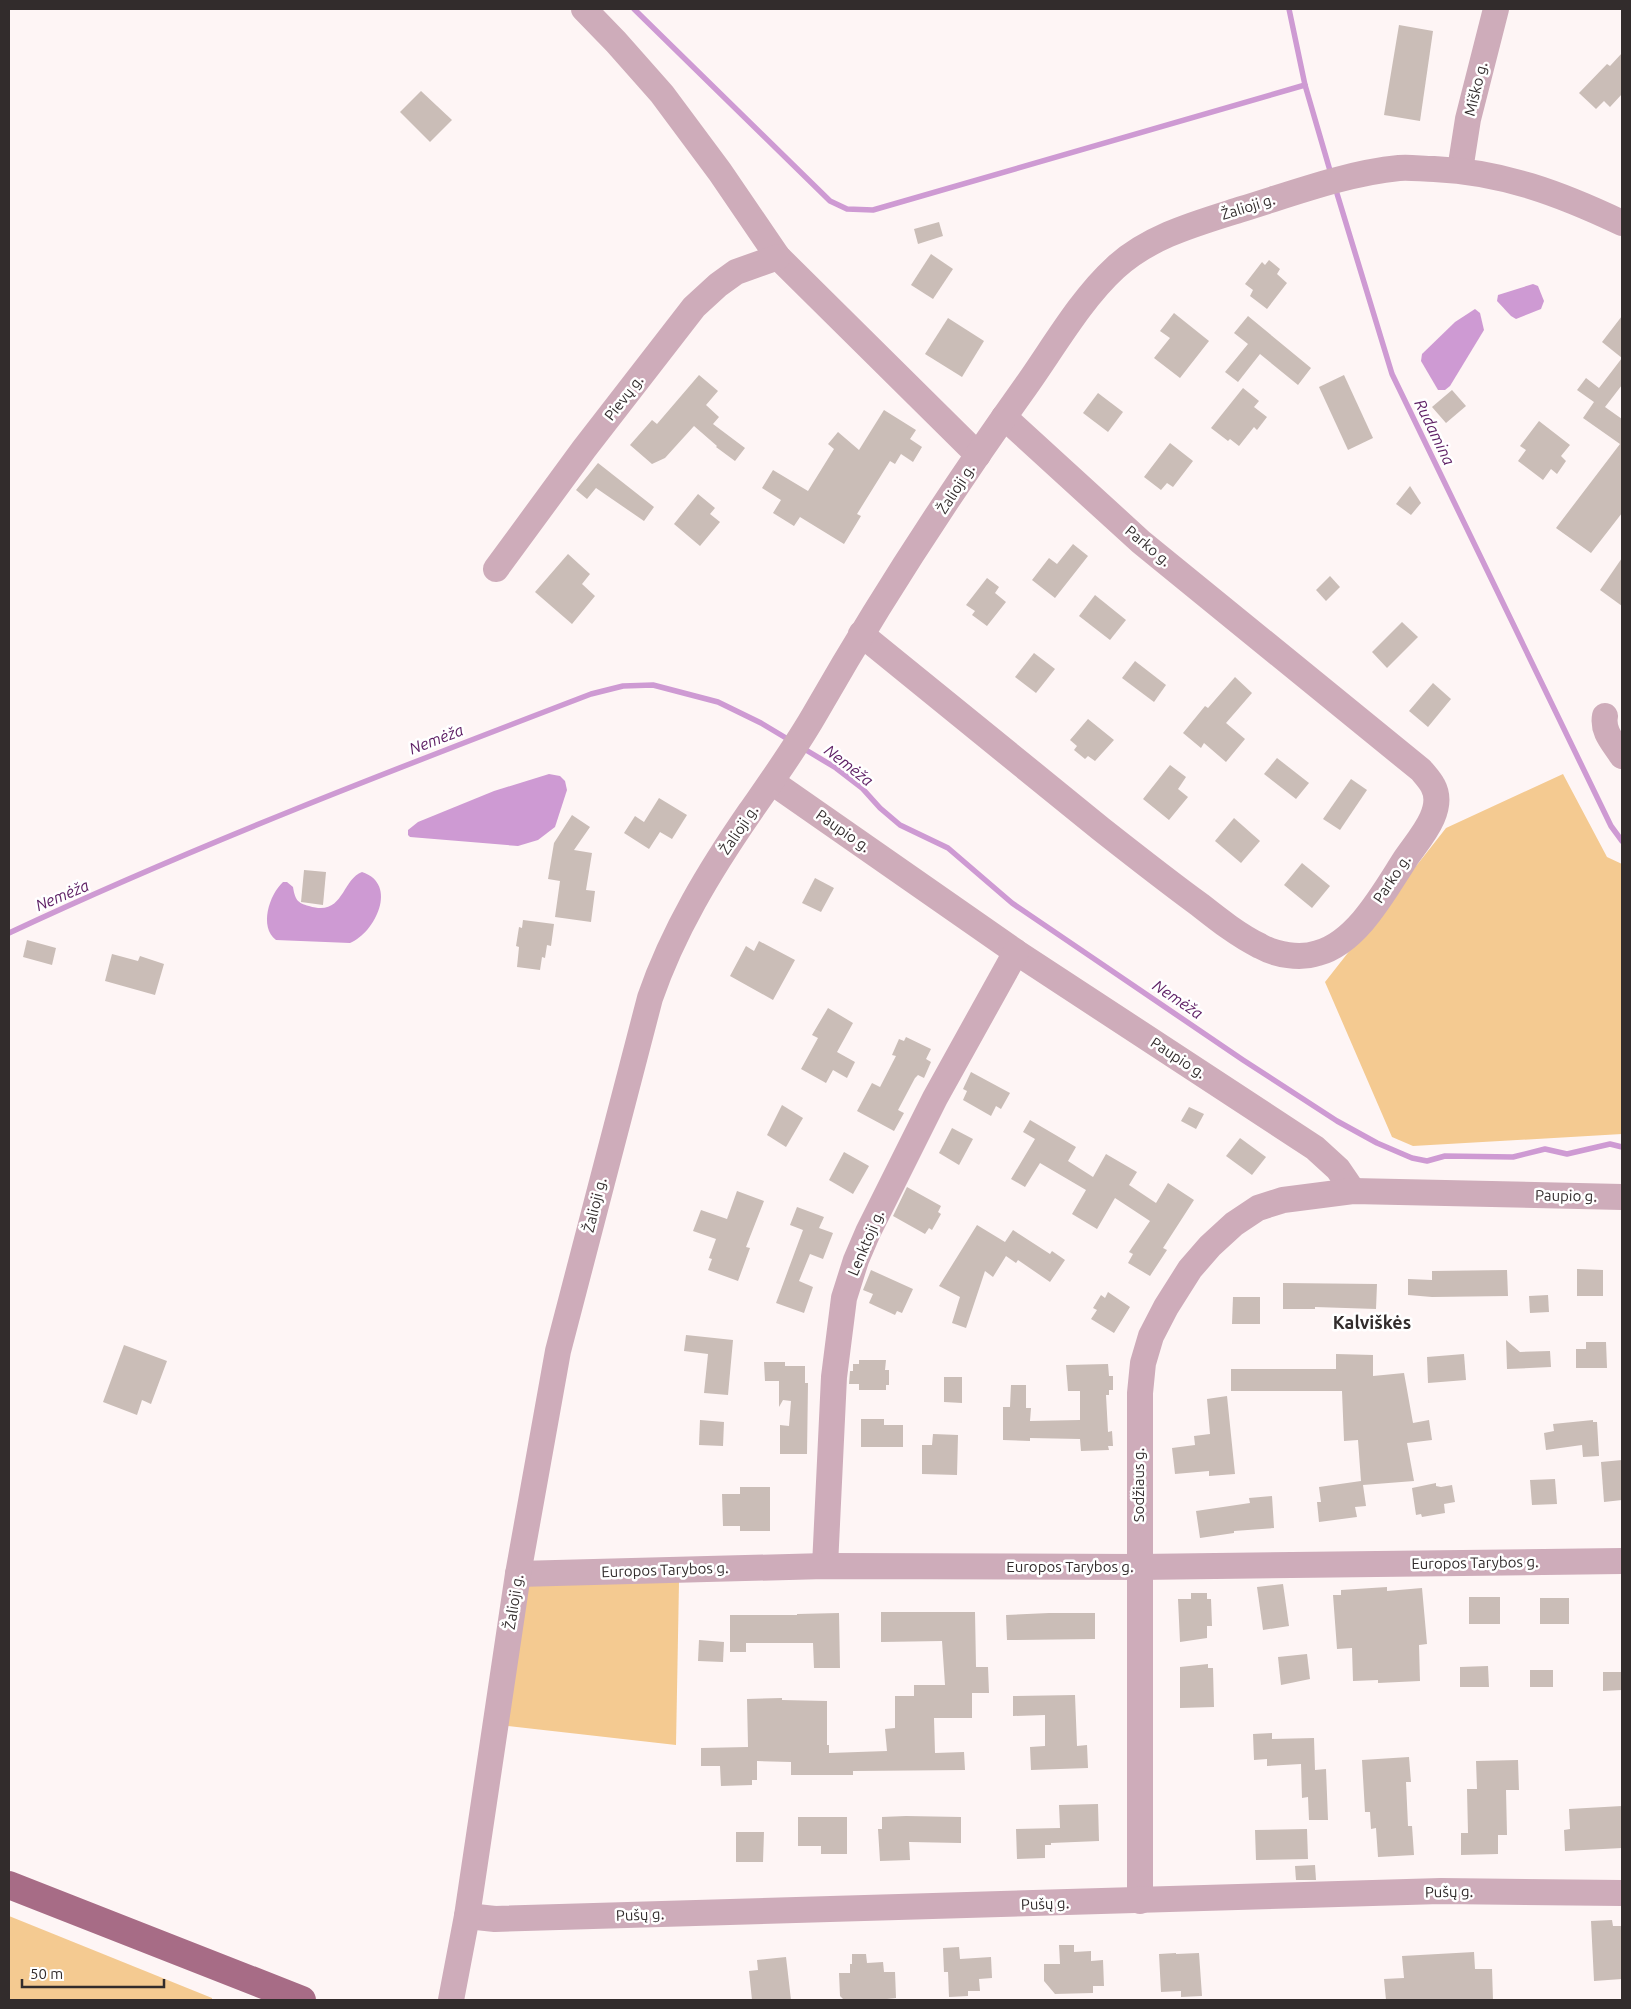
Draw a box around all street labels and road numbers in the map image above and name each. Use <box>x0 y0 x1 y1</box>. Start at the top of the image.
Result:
street label: Miško g. <box>1461 60 1490 118</box>
street label: Žalioji g. <box>1219 190 1277 223</box>
street label: Pievų g. <box>601 372 646 424</box>
street label: Žalioji g. <box>933 461 978 517</box>
street label: Parko g. <box>1122 522 1174 569</box>
street label: Žalioji g. <box>716 802 761 858</box>
street label: Paupio g. <box>813 806 874 855</box>
street label: Parko g. <box>1369 852 1414 906</box>
street label: Paupio g. <box>1148 1034 1209 1082</box>
street label: Žalioji g. <box>580 1176 609 1234</box>
street label: Paupio g. <box>1535 1186 1597 1205</box>
street label: Lenktoji g. <box>844 1207 887 1278</box>
street label: Sodžiaus g. <box>1130 1448 1147 1522</box>
street label: Europos Tarybos g. <box>1411 1553 1539 1572</box>
street label: Europos Tarybos g. <box>1006 1558 1134 1575</box>
street label: Europos Tarybos g. <box>601 1559 729 1580</box>
street label: Žalioji g. <box>501 1573 526 1631</box>
street label: Pušų g. <box>1425 1883 1473 1900</box>
street label: Pušų g. <box>1021 1894 1069 1913</box>
street label: Pušų g. <box>616 1905 664 1924</box>

